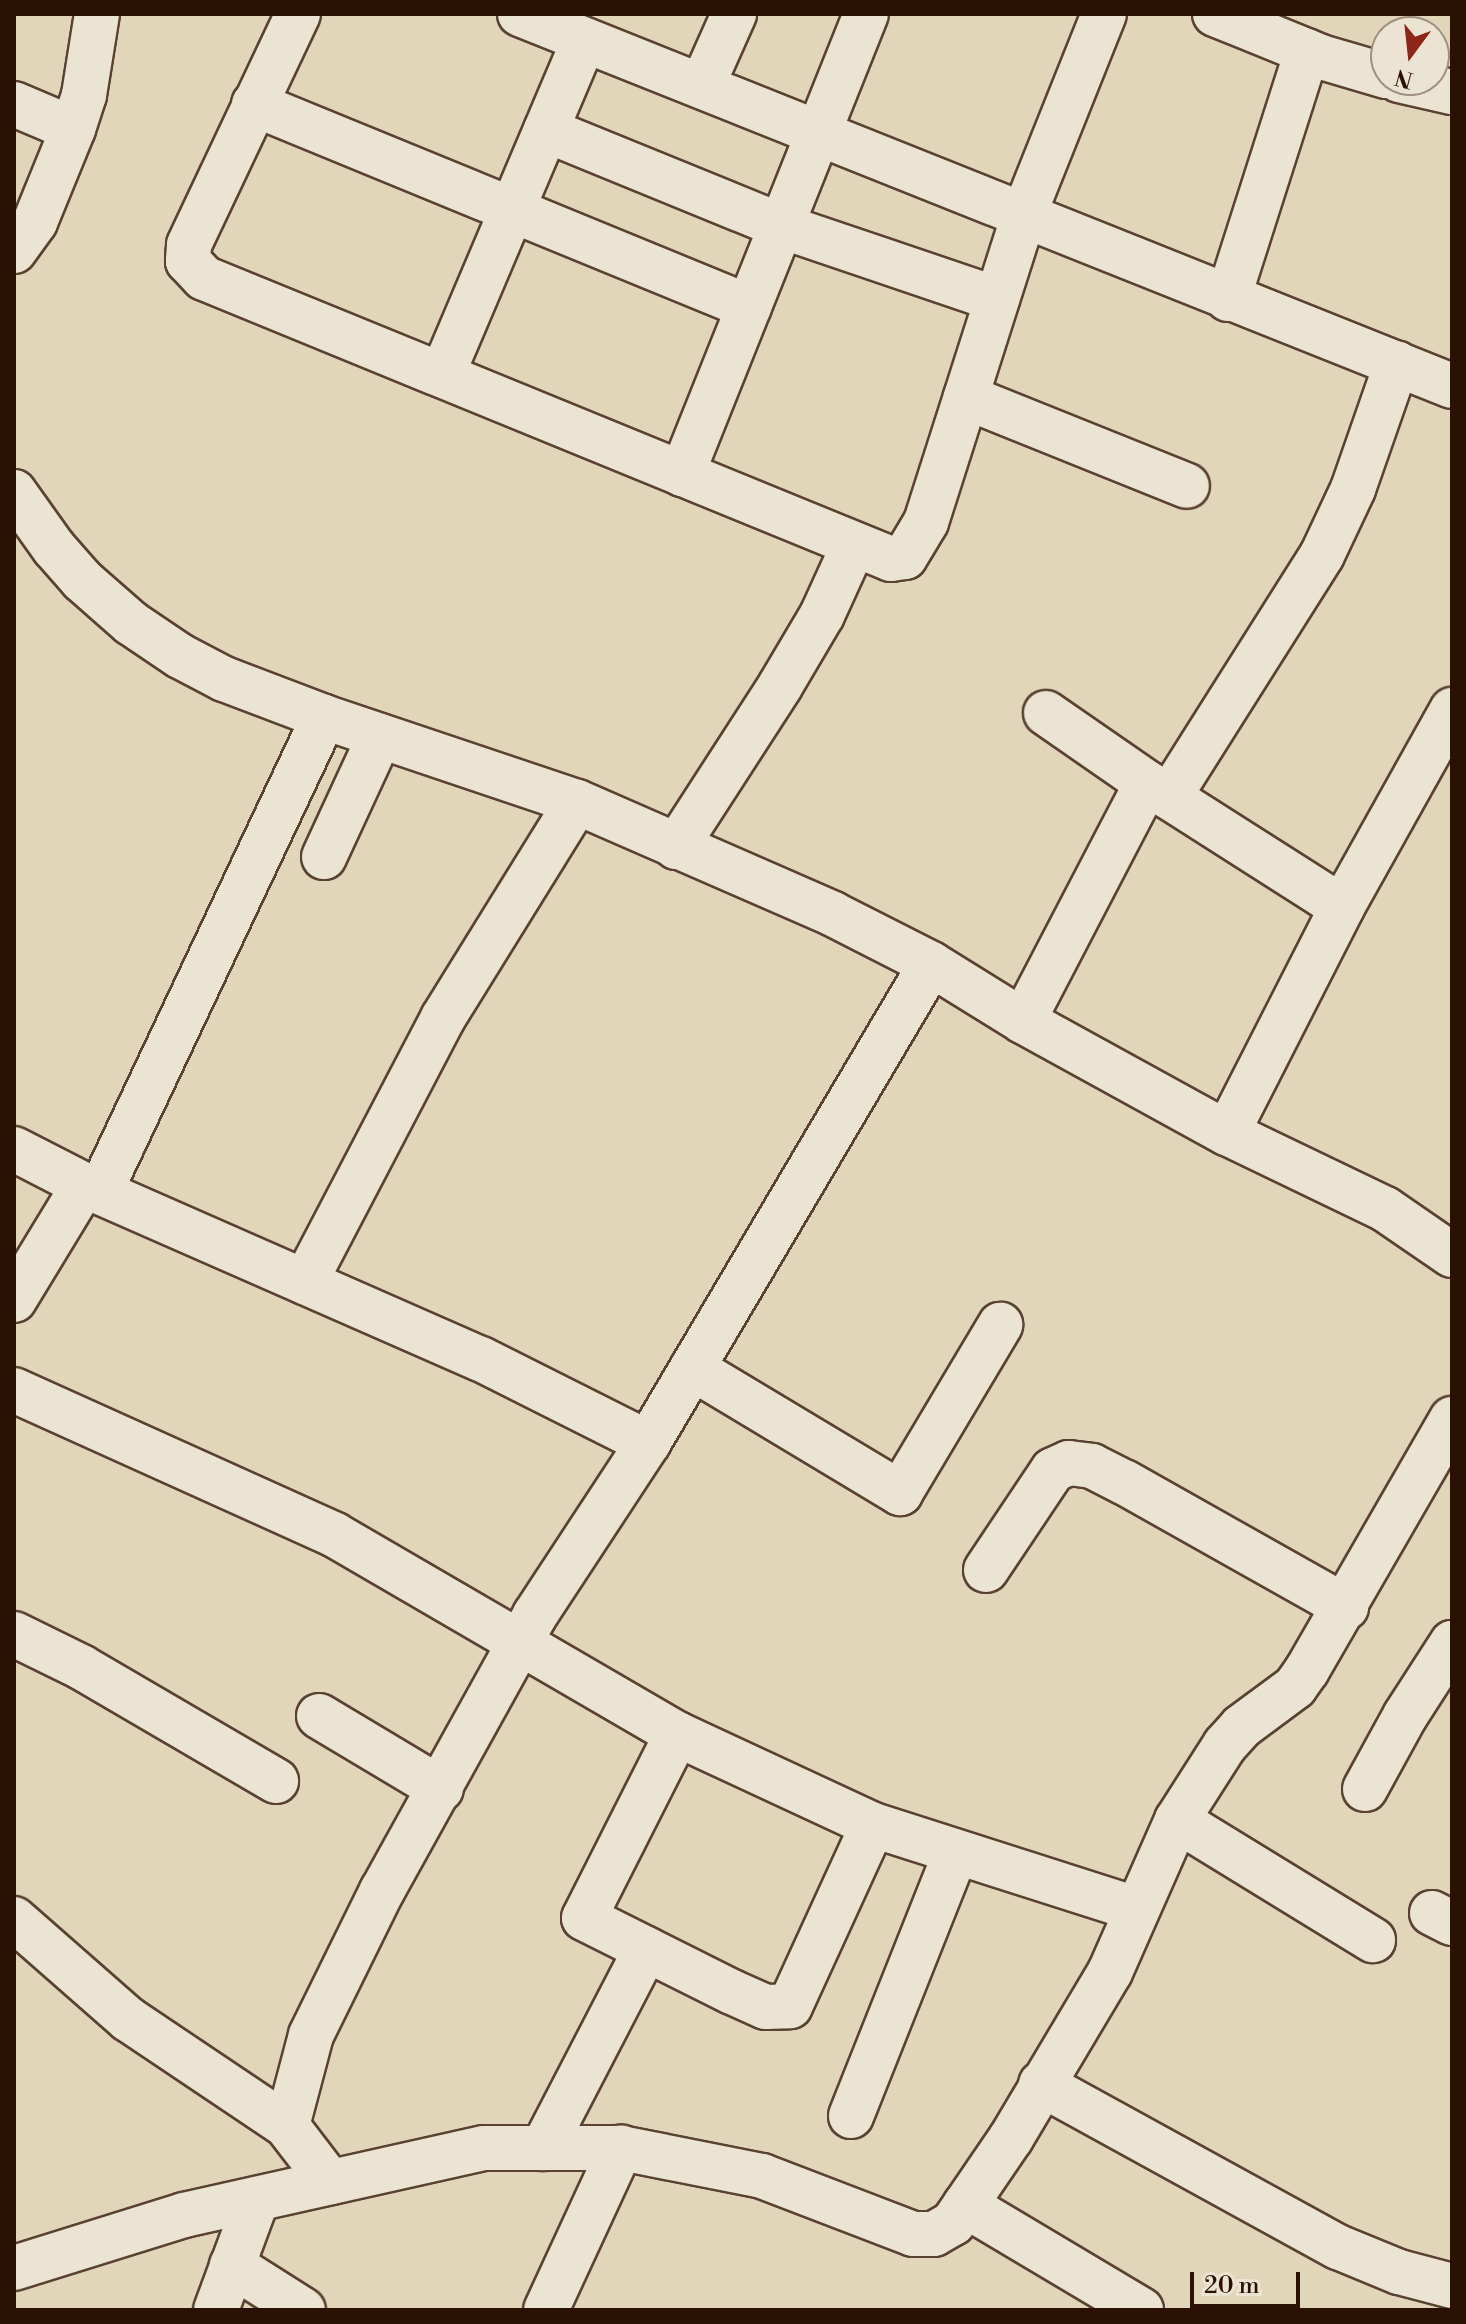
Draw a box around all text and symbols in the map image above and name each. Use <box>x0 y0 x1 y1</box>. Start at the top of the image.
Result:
north arrow <box>1370 16 1450 96</box>
text: N <box>1392 62 1416 93</box>
scale bar <box>1194 2256 1304 2306</box>
text: 20 m <box>1204 2271 1260 2301</box>

